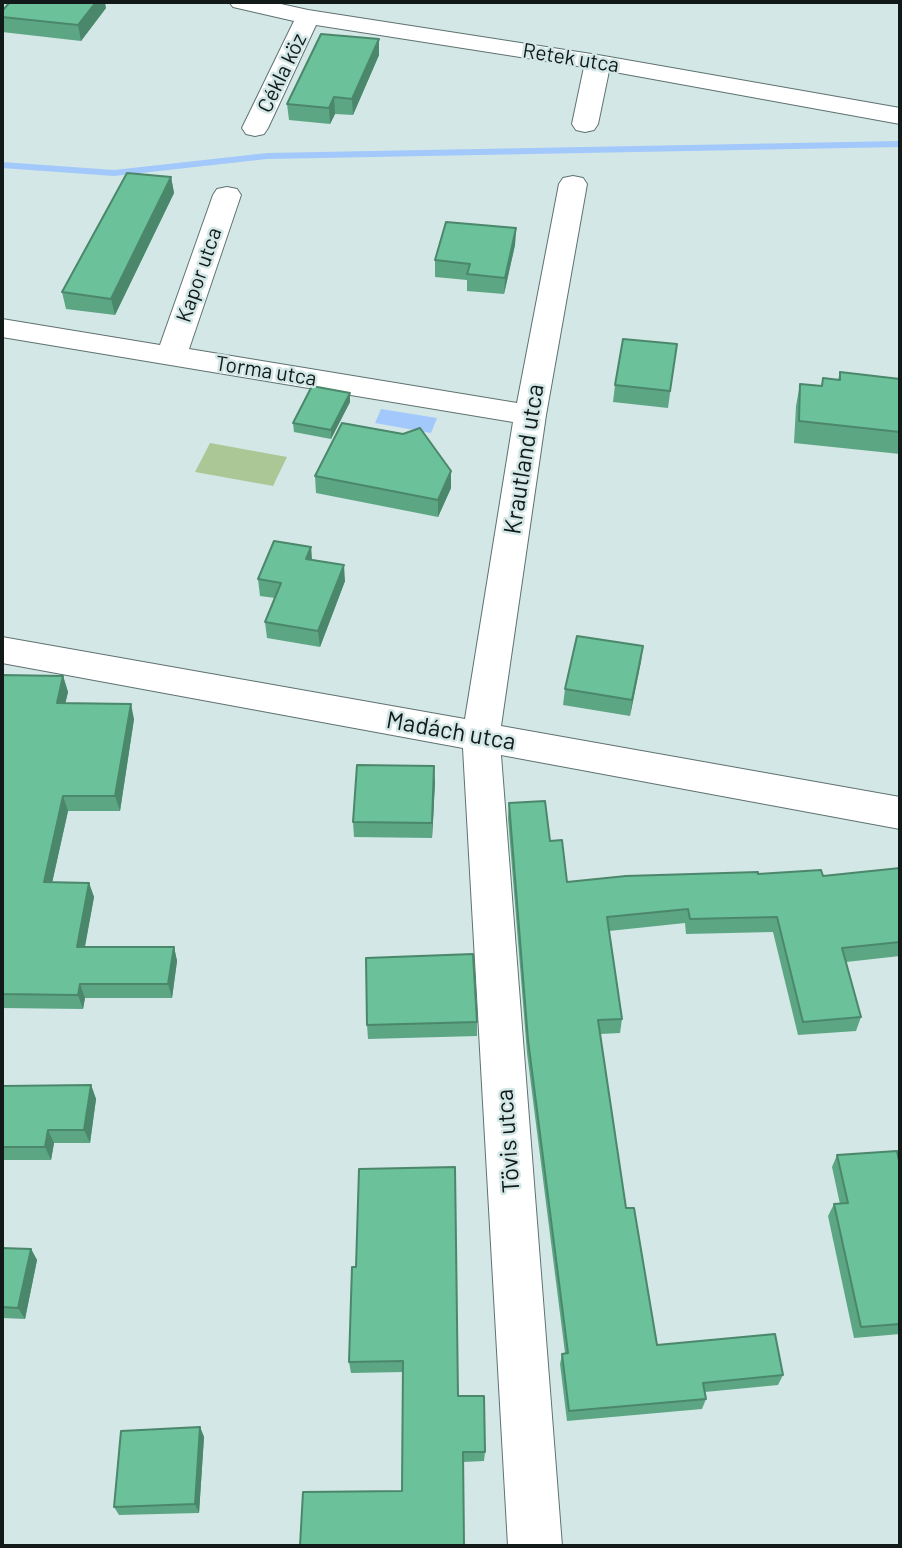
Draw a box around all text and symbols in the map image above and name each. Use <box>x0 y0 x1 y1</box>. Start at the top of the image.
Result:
street label: Cékla köz <box>252 29 312 117</box>
street label: Retek utca <box>521 38 621 78</box>
street label: Kapor utca <box>171 224 227 326</box>
street label: Torma utca <box>214 351 318 391</box>
street label: Krautland utca <box>498 382 550 536</box>
street label: Madách utca <box>384 705 518 757</box>
street label: Tövis utca <box>490 1088 526 1194</box>

